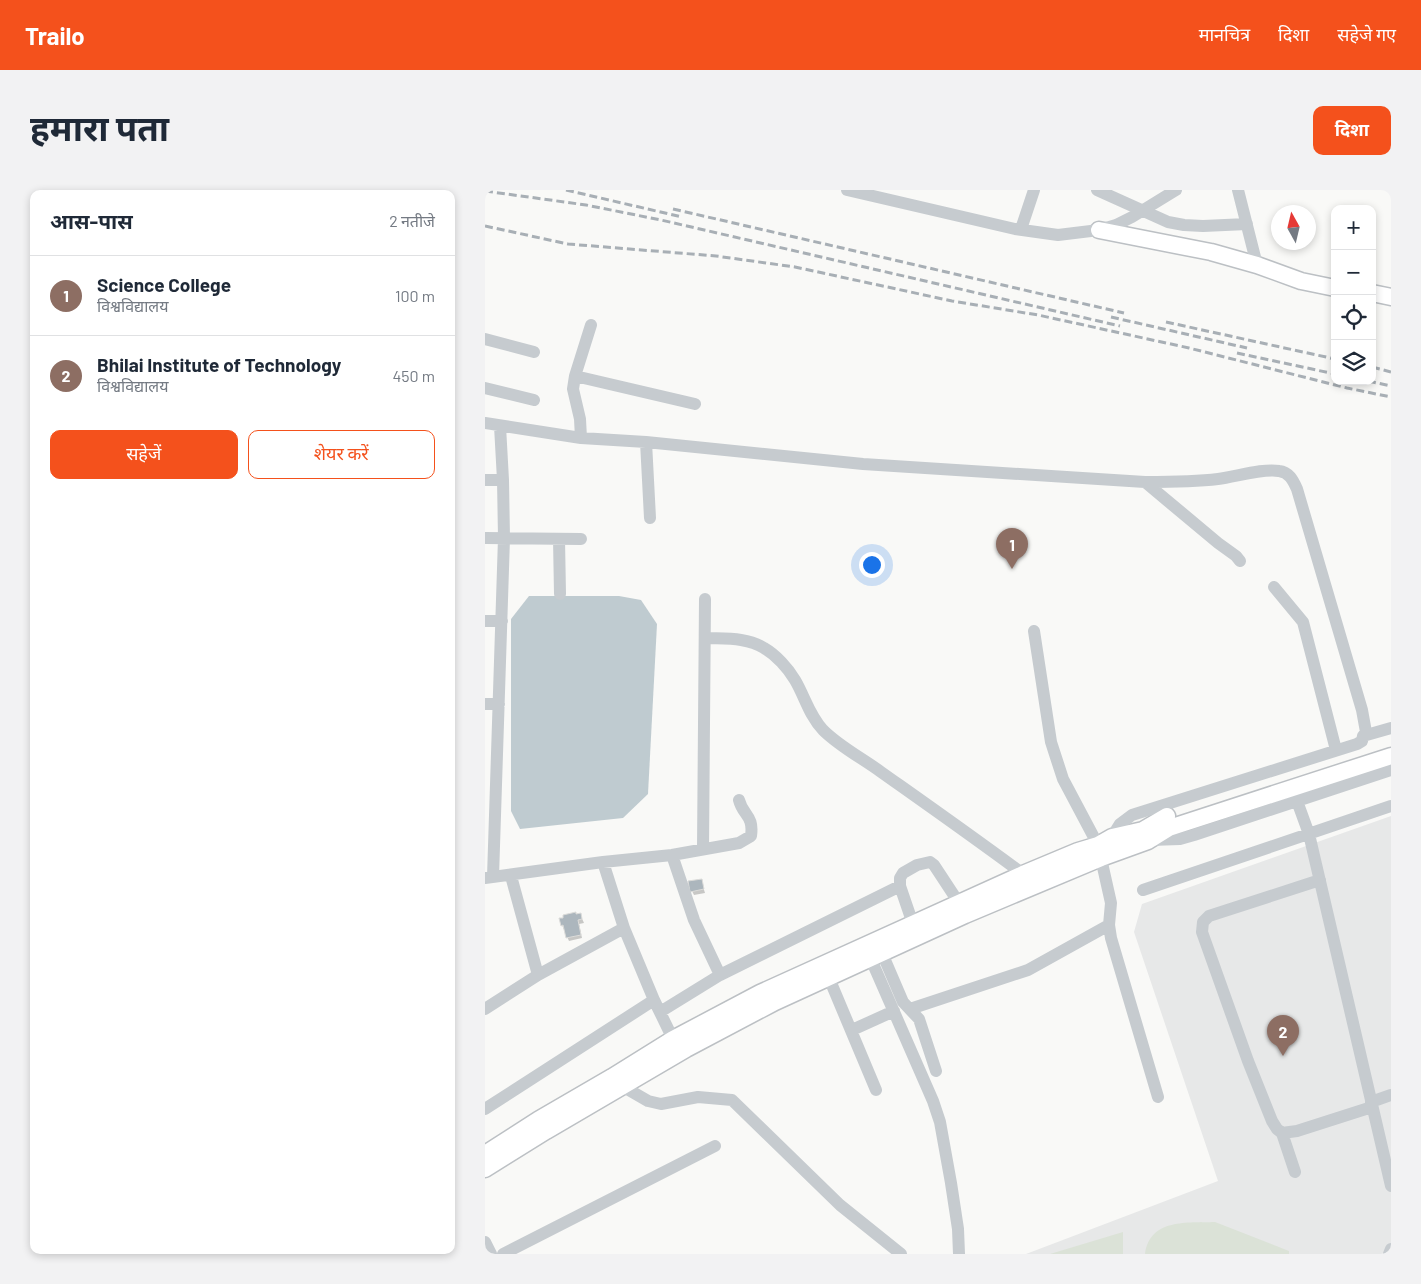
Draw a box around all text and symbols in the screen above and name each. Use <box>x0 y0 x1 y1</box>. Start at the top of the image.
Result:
text: Trailo <box>25 21 85 50</box>
text: मानचित्र <box>1199 23 1250 45</box>
text: दिशा <box>1278 23 1309 45</box>
text: सहेजे गए <box>1337 23 1396 45</box>
text: हमारा पता <box>30 106 169 148</box>
button: दिशा <box>1313 106 1391 155</box>
north arrow <box>1271 205 1316 250</box>
map controls <box>1331 205 1376 385</box>
button: + <box>1331 205 1376 250</box>
text: आस-पास <box>50 208 133 233</box>
text: 2 नतीजे <box>389 211 435 230</box>
button: − <box>1331 250 1376 295</box>
text: Science College <box>97 273 231 296</box>
text: 1 <box>63 286 69 305</box>
text: 100 m <box>395 286 435 305</box>
button: locate <box>1331 295 1376 340</box>
text: विश्वविद्यालय <box>97 296 168 315</box>
button: layers <box>1331 340 1376 385</box>
text: Bhilai Institute of Technology <box>97 353 341 376</box>
text: 2 <box>62 366 70 385</box>
text: 450 m <box>392 366 435 385</box>
text: विश्वविद्यालय <box>97 376 168 395</box>
button: सहेजें <box>50 430 238 479</box>
button: शेयर करें <box>248 430 435 479</box>
pin: 1 <box>996 528 1028 569</box>
your location <box>859 552 885 578</box>
pin: 2 <box>1267 1015 1299 1056</box>

